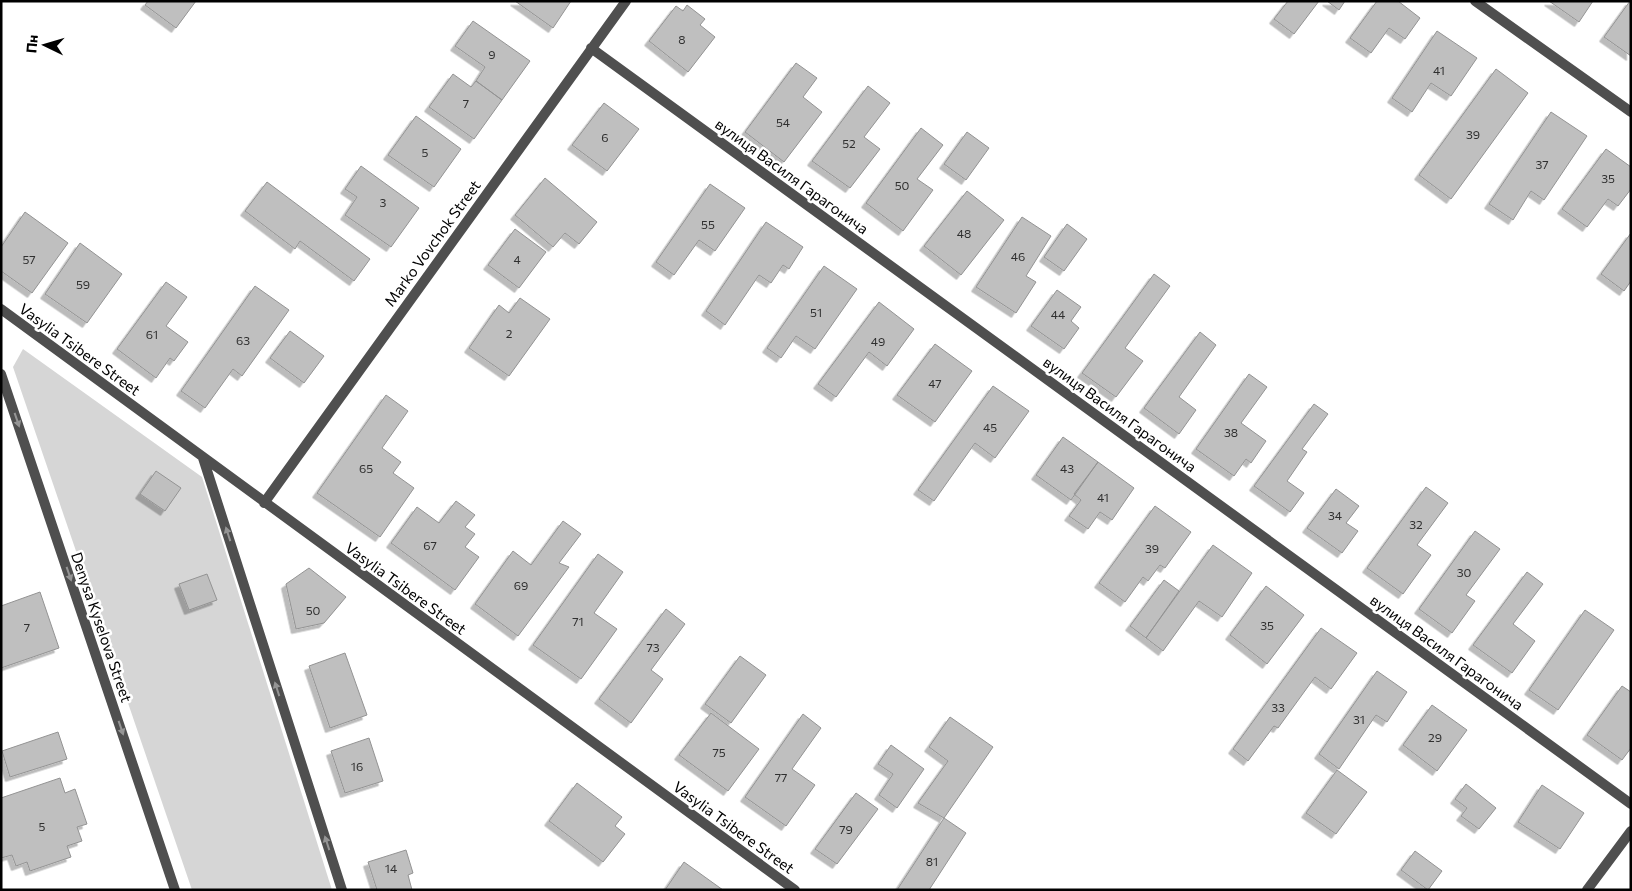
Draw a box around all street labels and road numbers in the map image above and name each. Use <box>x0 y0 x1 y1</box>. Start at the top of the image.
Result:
street label: вулиця Василя Гарагонича <box>712 114 872 238</box>
street label: Marko Vovchok Street <box>380 176 484 310</box>
street label: Vasylia Tsibere Street <box>16 299 144 399</box>
street label: вулиця Василя Гарагонича <box>1040 352 1200 476</box>
street label: Vasylia Tsibere Street <box>342 538 470 638</box>
street label: Denysa Kyselova Street <box>68 549 136 705</box>
street label: вулиця Василя Гарагонича <box>1367 590 1527 714</box>
street label: Vasylia Tsibere Street <box>670 777 798 877</box>

